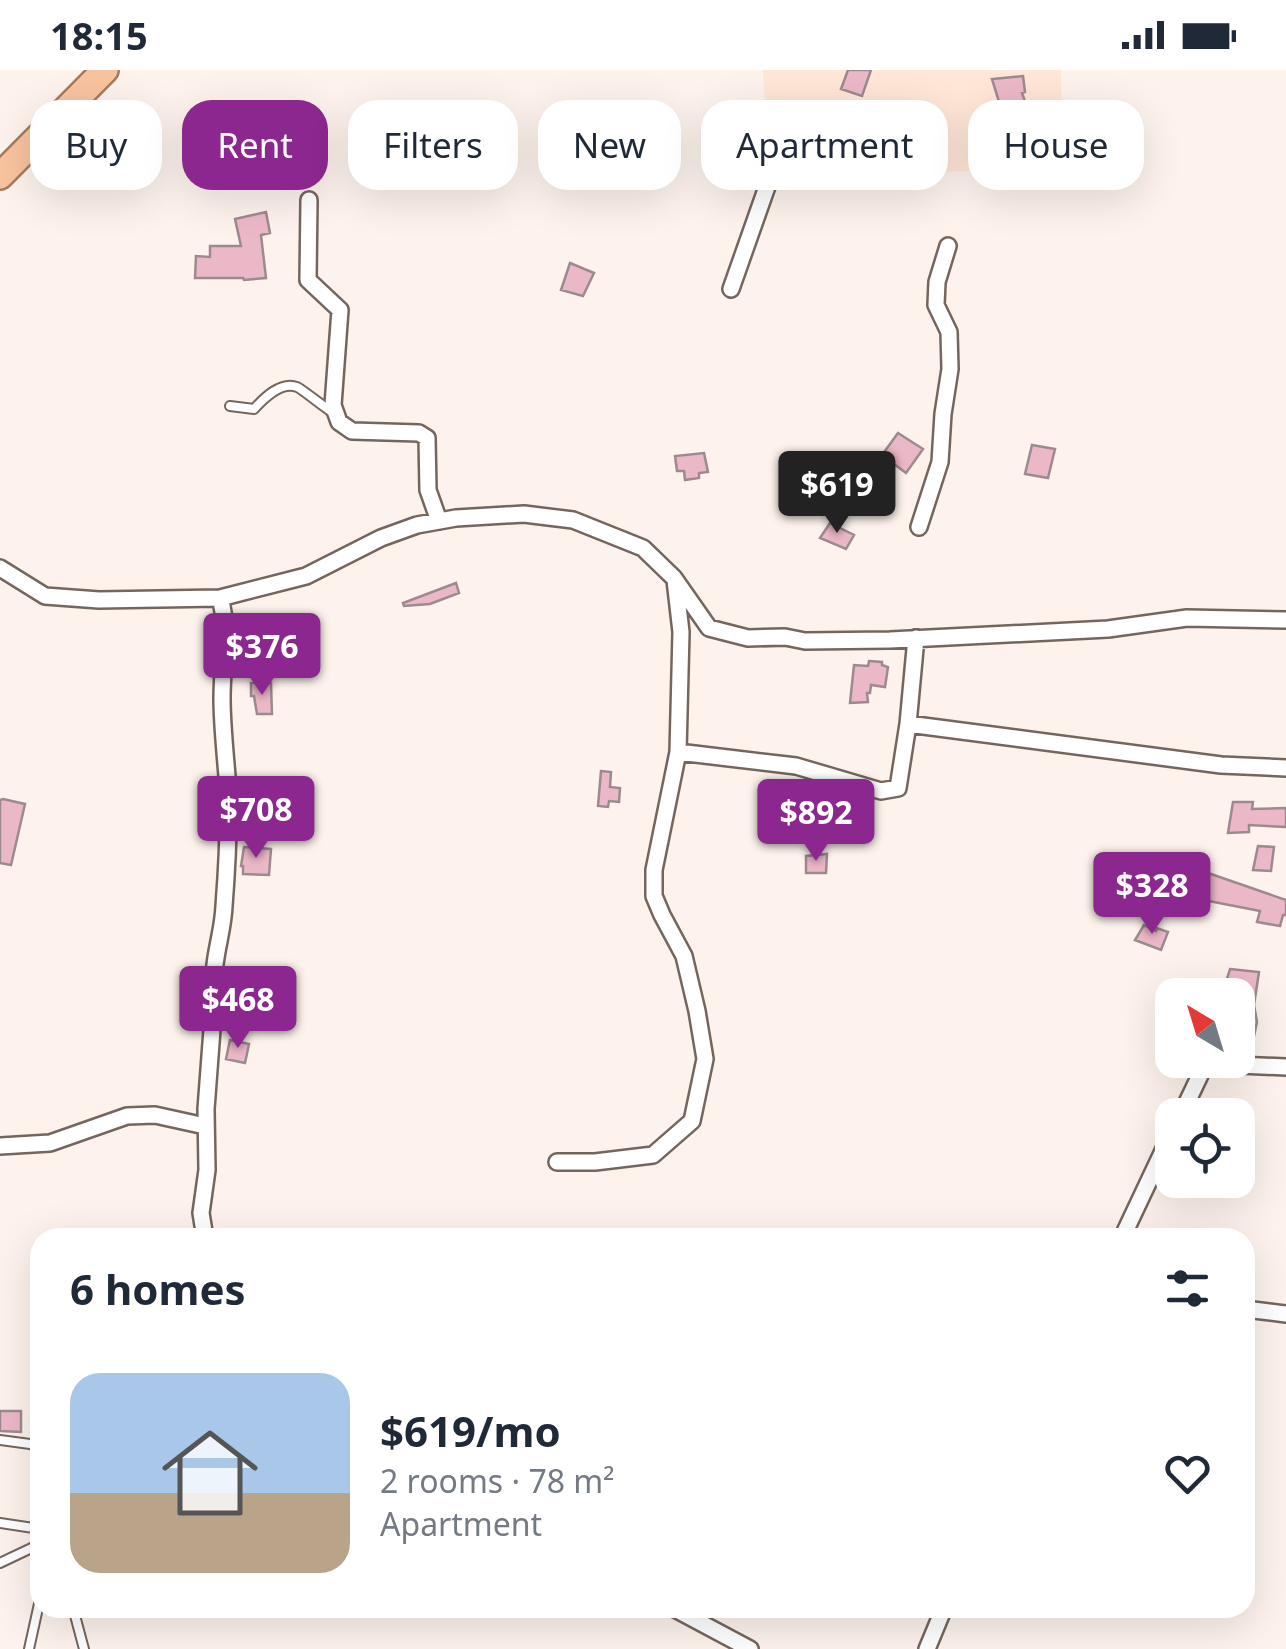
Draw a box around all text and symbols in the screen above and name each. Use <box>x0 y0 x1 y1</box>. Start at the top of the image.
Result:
text: 18:15 <box>50 9 148 61</box>
chip: Buy <box>30 100 162 190</box>
chip: Rent <box>182 100 328 190</box>
chip: Filters <box>348 100 518 190</box>
chip: New <box>538 100 681 190</box>
chip: Apartment <box>701 100 948 190</box>
chip: House <box>968 100 1144 190</box>
pin: $619 <box>778 451 896 536</box>
text: $619 <box>800 462 874 505</box>
pin: $376 <box>203 613 321 698</box>
text: $376 <box>225 624 299 667</box>
pin: $708 <box>197 776 315 861</box>
pin: $892 <box>757 779 875 864</box>
text: $708 <box>219 787 293 830</box>
text: $892 <box>779 790 853 833</box>
pin: $328 <box>1093 852 1211 937</box>
text: $328 <box>1115 863 1189 906</box>
pin: $468 <box>179 966 297 1051</box>
text: $468 <box>201 977 275 1020</box>
north arrow <box>1155 978 1255 1078</box>
map controls <box>1155 978 1255 1198</box>
button: locate <box>1155 1098 1255 1198</box>
text: 6 homes <box>70 1260 246 1317</box>
icon: filters <box>1160 1261 1215 1316</box>
text: $619/mo <box>380 1402 561 1459</box>
icon: home <box>150 1413 270 1533</box>
icon: heart <box>1160 1446 1215 1501</box>
text: 2 rooms · 78 m² <box>380 1459 614 1502</box>
text: Apartment <box>380 1502 542 1545</box>

